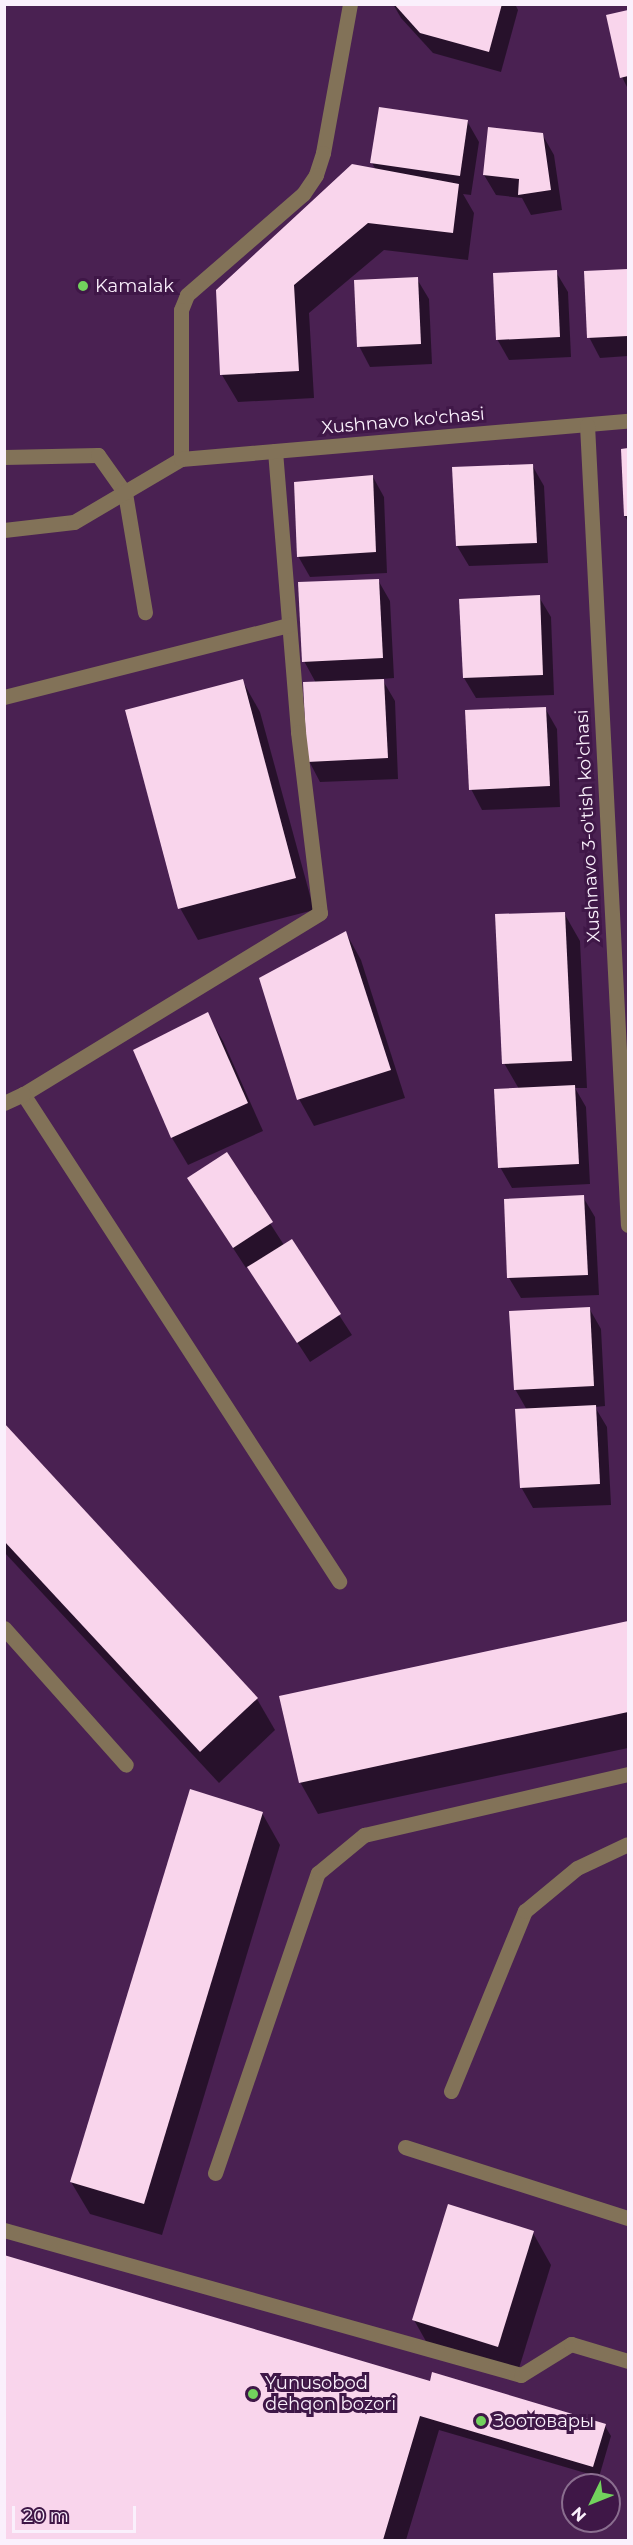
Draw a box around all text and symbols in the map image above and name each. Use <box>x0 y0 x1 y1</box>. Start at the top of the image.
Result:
place label: Kamalak <box>95 275 174 297</box>
marker: Kamalak <box>76 279 90 293</box>
street label: Xushnavo ko'chasi <box>321 403 485 439</box>
street label: Xushnavo 3-o'tish ko'chasi <box>571 709 605 943</box>
place label: Yunusobod dehqon bozori <box>265 2373 396 2416</box>
marker: Yunusobod dehqon bozori <box>246 2387 260 2401</box>
place label: Зоотовары <box>493 2410 594 2432</box>
marker: Зоотовары <box>474 2414 488 2428</box>
north arrow <box>561 2473 621 2533</box>
scale bar <box>15 2494 140 2532</box>
text: N <box>568 2503 590 2525</box>
text: 20 m <box>23 2505 69 2527</box>

